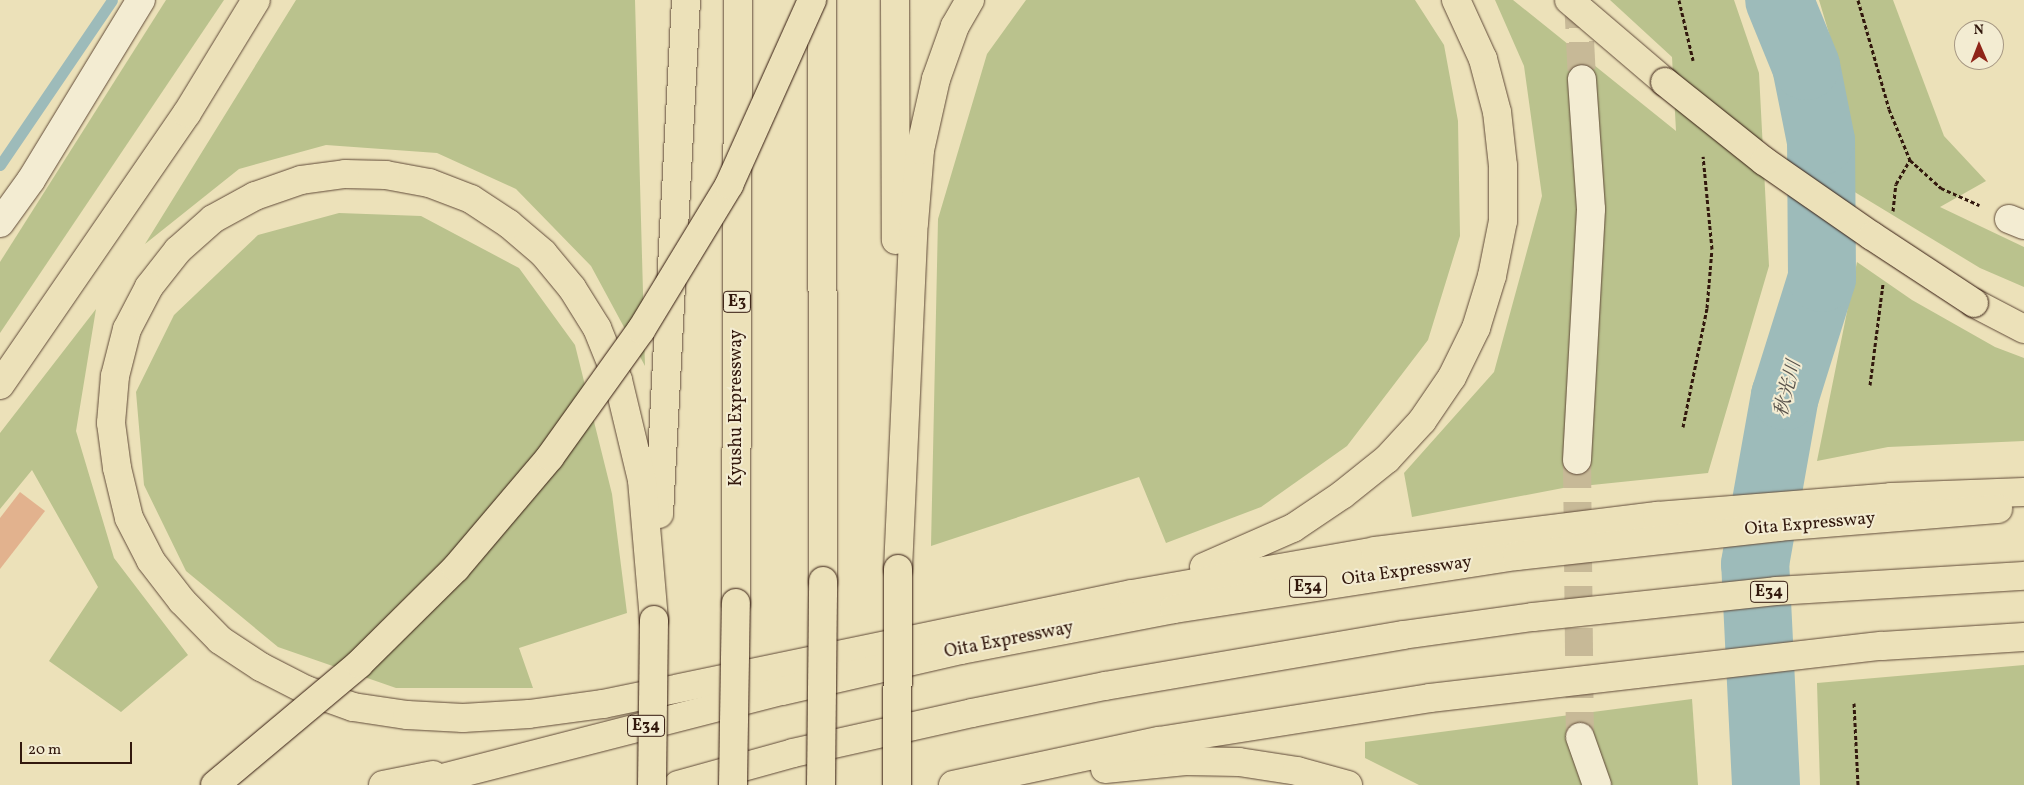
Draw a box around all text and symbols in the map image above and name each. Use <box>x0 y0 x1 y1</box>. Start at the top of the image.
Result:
north arrow <box>1954 20 2004 70</box>
text: N <box>1973 21 1984 40</box>
road number: E3 <box>722 288 752 316</box>
street label: Kyushu Expressway <box>726 330 748 486</box>
water label: 秋光川 <box>1771 359 1807 419</box>
street label: Oita Expressway <box>1744 509 1876 541</box>
street label: Oita Expressway <box>1341 552 1473 592</box>
road number: E34 <box>1288 574 1328 600</box>
road number: E34 <box>1749 578 1789 606</box>
street label: Oita Expressway <box>943 618 1075 664</box>
road number: E34 <box>626 712 666 739</box>
scale bar <box>22 732 135 764</box>
text: 20 m <box>28 740 61 761</box>

